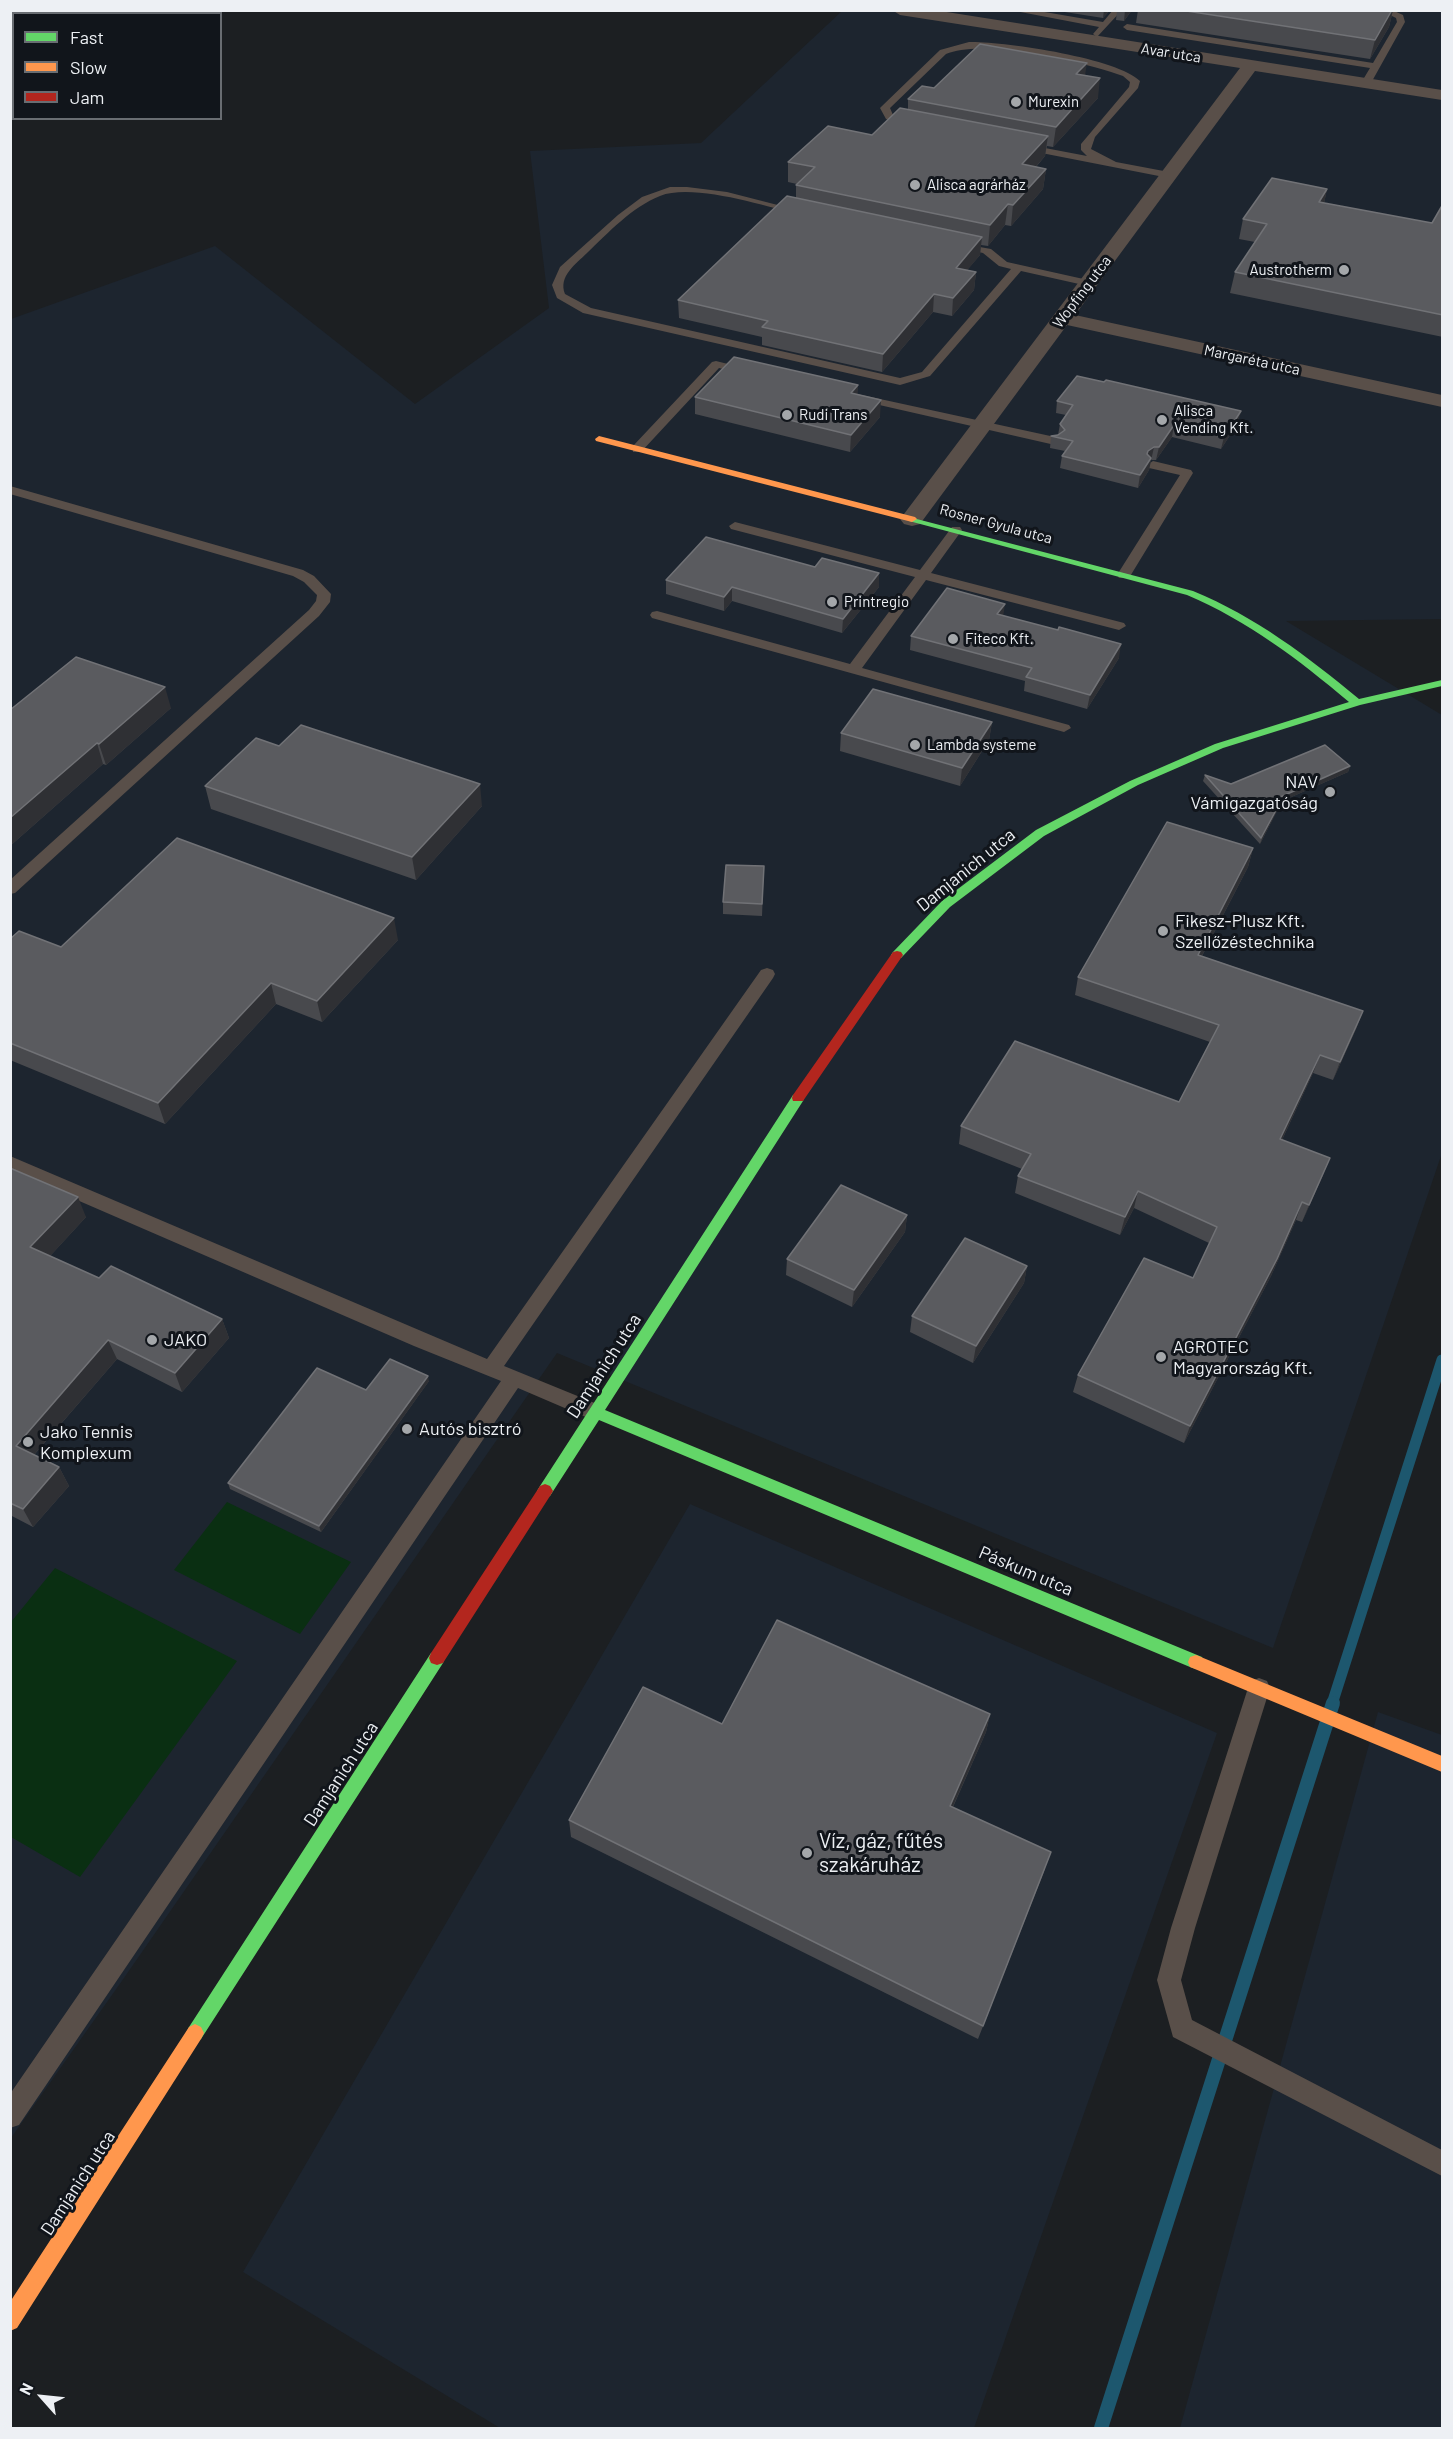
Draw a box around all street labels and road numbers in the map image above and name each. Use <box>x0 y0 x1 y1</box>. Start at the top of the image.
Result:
street label: Avar utca <box>1140 39 1202 67</box>
street label: Wopfing utca <box>1049 252 1115 332</box>
street label: Margaréta utca <box>1202 341 1302 379</box>
street label: Rosner Gyula utca <box>938 500 1054 548</box>
street label: Damjanich utca <box>913 824 1019 916</box>
street label: Damjanich utca <box>562 1310 646 1422</box>
street label: Páskum utca <box>976 1542 1076 1600</box>
street label: Damjanich utca <box>299 1718 383 1830</box>
street label: Damjanich utca <box>36 2127 120 2239</box>

